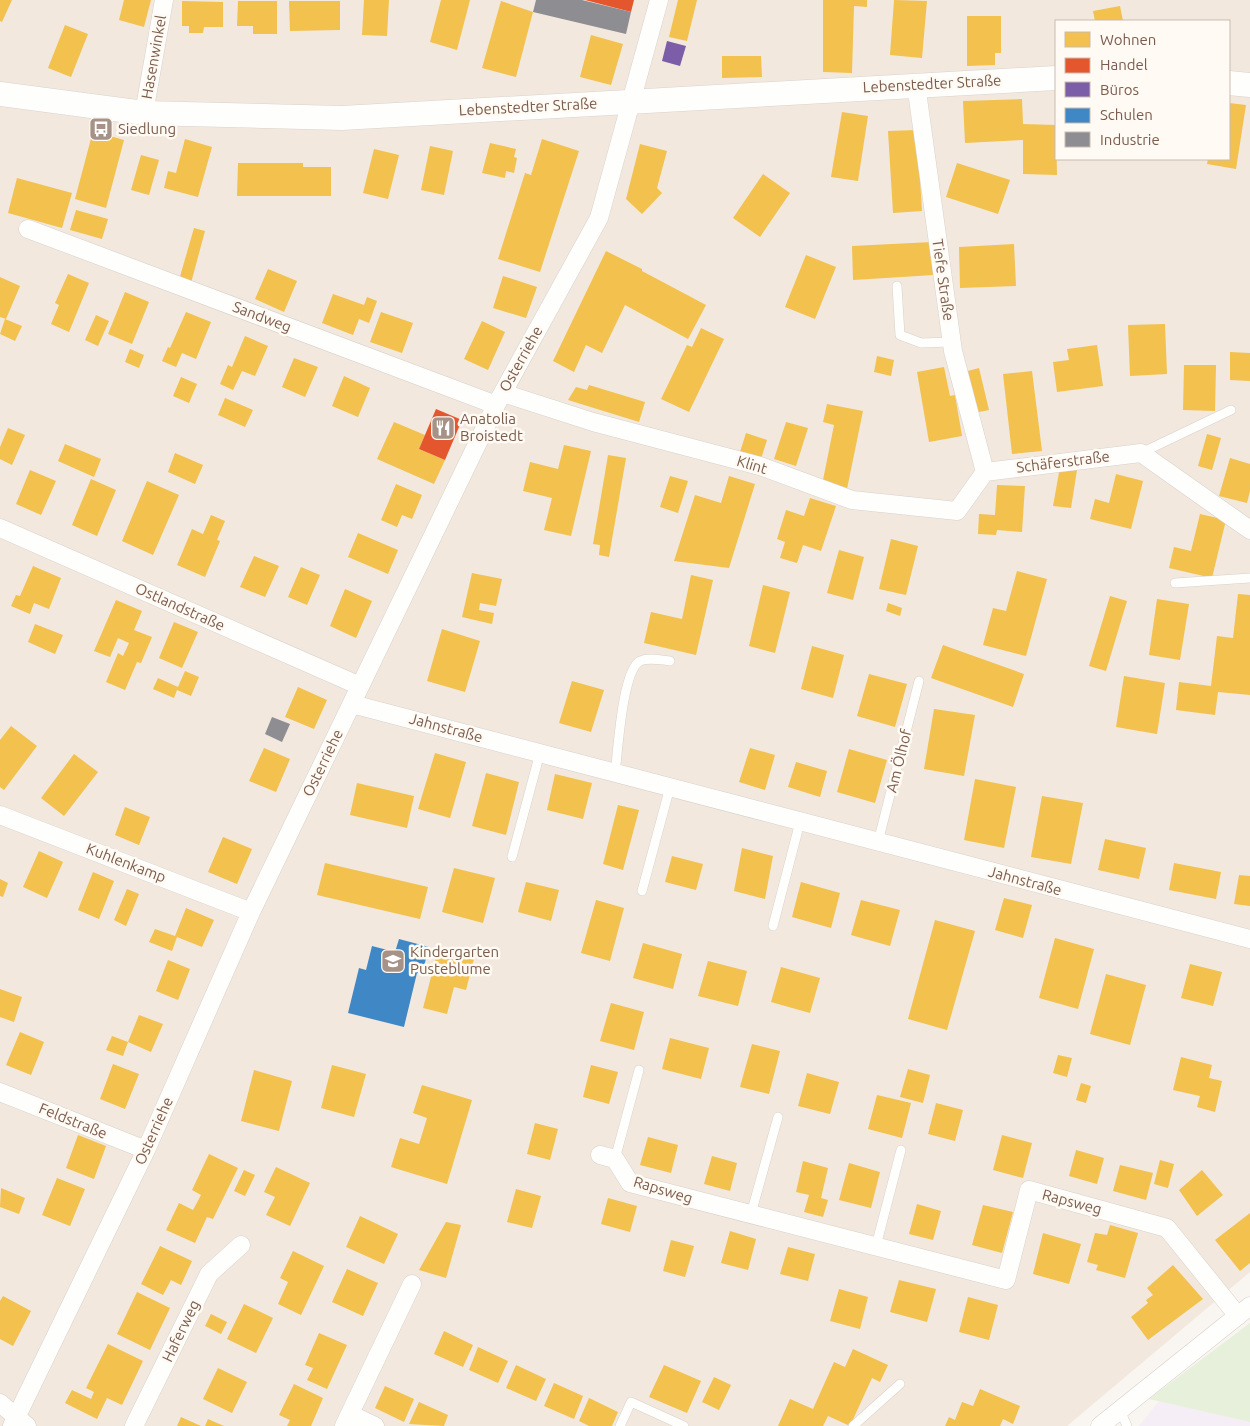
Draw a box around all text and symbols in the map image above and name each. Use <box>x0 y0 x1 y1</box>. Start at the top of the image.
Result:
street label: Hasenwinkel <box>138 14 169 100</box>
legend <box>1055 20 1230 160</box>
text: Wohnen <box>1100 31 1156 48</box>
text: Handel <box>1100 56 1148 73</box>
street label: Lebenstedter Straße <box>862 71 1002 96</box>
text: Büros <box>1100 81 1139 98</box>
street label: Lebenstedter Straße <box>458 94 598 119</box>
text: Schulen <box>1100 106 1153 123</box>
bus stop icon: Siedlung <box>88 116 114 142</box>
place label: Siedlung <box>118 120 176 137</box>
text: Industrie <box>1100 131 1160 148</box>
street label: Tiefe Straße <box>929 238 958 322</box>
street label: Sandweg <box>230 298 294 335</box>
street label: Osterriehe <box>496 323 546 395</box>
place label: Anatolia Broistedt <box>460 410 523 444</box>
restaurant icon: Anatolia Broistedt <box>430 415 456 441</box>
street label: Schäferstraße <box>1015 447 1111 476</box>
street label: Klint <box>735 452 770 477</box>
street label: Ostlandstraße <box>133 579 228 634</box>
street label: Jahnstraße <box>408 710 485 745</box>
street label: Osterriehe <box>299 727 346 799</box>
street label: Am Ölhof <box>882 727 915 794</box>
street label: Kuhlenkamp <box>84 840 168 886</box>
street label: Jahnstraße <box>987 863 1064 898</box>
place label: Kindergarten Pusteblume <box>410 943 499 977</box>
school or university icon: Kindergarten Pusteblume <box>380 948 406 974</box>
street label: Osterriehe <box>131 1094 176 1167</box>
street label: Feldstraße <box>37 1099 110 1142</box>
street label: Rapsweg <box>632 1172 695 1207</box>
street label: Rapsweg <box>1041 1185 1104 1218</box>
street label: Haferweg <box>158 1297 203 1364</box>

